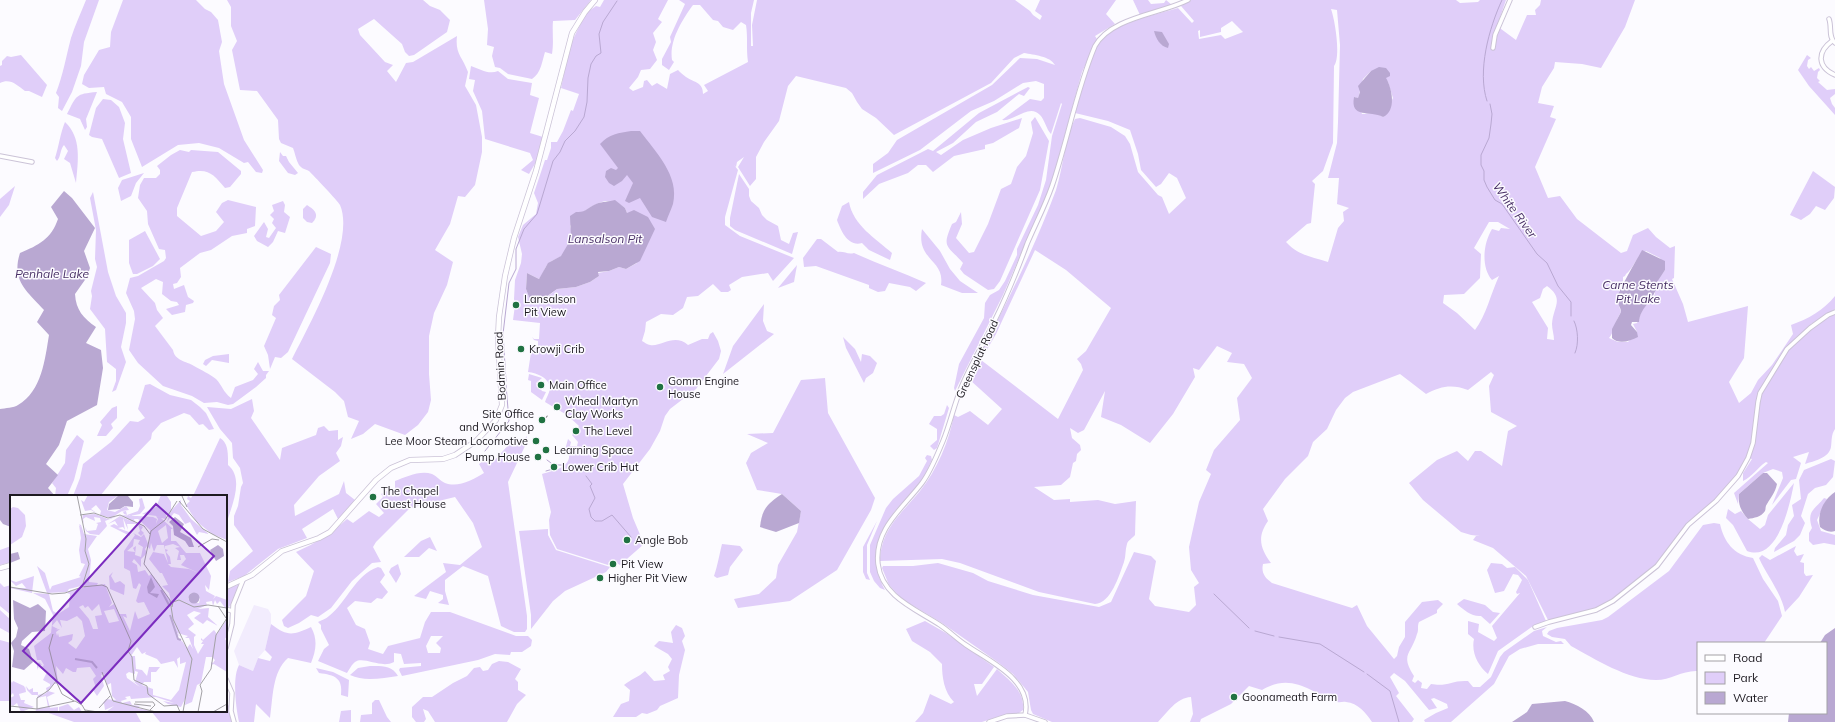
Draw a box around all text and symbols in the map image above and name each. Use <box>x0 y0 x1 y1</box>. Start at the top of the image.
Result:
water label: White River <box>1490 179 1541 241</box>
water label: Lansalson Pit <box>568 231 643 246</box>
water label: Penhale Lake <box>15 266 90 281</box>
water label: Carne Stents Pit Lake <box>1602 277 1674 306</box>
place label: Lansalson Pit View <box>524 292 576 319</box>
marker: Lansalson Pit View <box>511 300 521 310</box>
street label: Greensplat Road <box>953 317 1001 401</box>
street label: Bodmin Road <box>491 331 509 401</box>
place label: Krowji Crib <box>529 342 585 356</box>
marker: Krowji Crib <box>516 344 526 354</box>
place label: Gomm Engine House <box>668 374 739 401</box>
place label: Main Office <box>549 378 607 392</box>
marker: Main Office <box>536 380 546 390</box>
marker: Gomm Engine House <box>655 382 665 392</box>
place label: Wheal Martyn Clay Works <box>565 394 638 421</box>
marker: Wheal Martyn Clay Works <box>552 402 562 412</box>
place label: Site Office and Workshop <box>459 407 534 434</box>
marker: Site Office and Workshop <box>537 415 547 425</box>
place label: The Level <box>584 424 632 438</box>
marker: The Level <box>571 426 581 436</box>
place label: Lee Moor Steam Locomotive <box>385 434 528 448</box>
marker: Lee Moor Steam Locomotive <box>531 436 541 446</box>
place label: Learning Space <box>554 443 633 457</box>
marker: Learning Space <box>541 445 551 455</box>
place label: Pump House <box>465 450 530 464</box>
marker: Pump House <box>533 452 543 462</box>
place label: Lower Crib Hut <box>562 460 639 474</box>
marker: Lower Crib Hut <box>549 462 559 472</box>
place label: The Chapel Guest House <box>381 484 446 511</box>
marker: The Chapel Guest House <box>368 492 378 502</box>
inset map <box>10 495 227 712</box>
place label: Angle Bob <box>635 533 688 547</box>
marker: Angle Bob <box>622 535 632 545</box>
place label: Pit View <box>621 557 664 571</box>
marker: Pit View <box>608 559 618 569</box>
place label: Higher Pit View <box>608 571 688 585</box>
marker: Higher Pit View <box>595 573 605 583</box>
legend <box>1697 642 1827 714</box>
text: Road <box>1733 650 1762 665</box>
text: Park <box>1733 670 1759 685</box>
place label: Goonameath Farm <box>1242 690 1337 704</box>
text: Water <box>1733 690 1769 705</box>
marker: Goonameath Farm <box>1229 692 1239 702</box>

